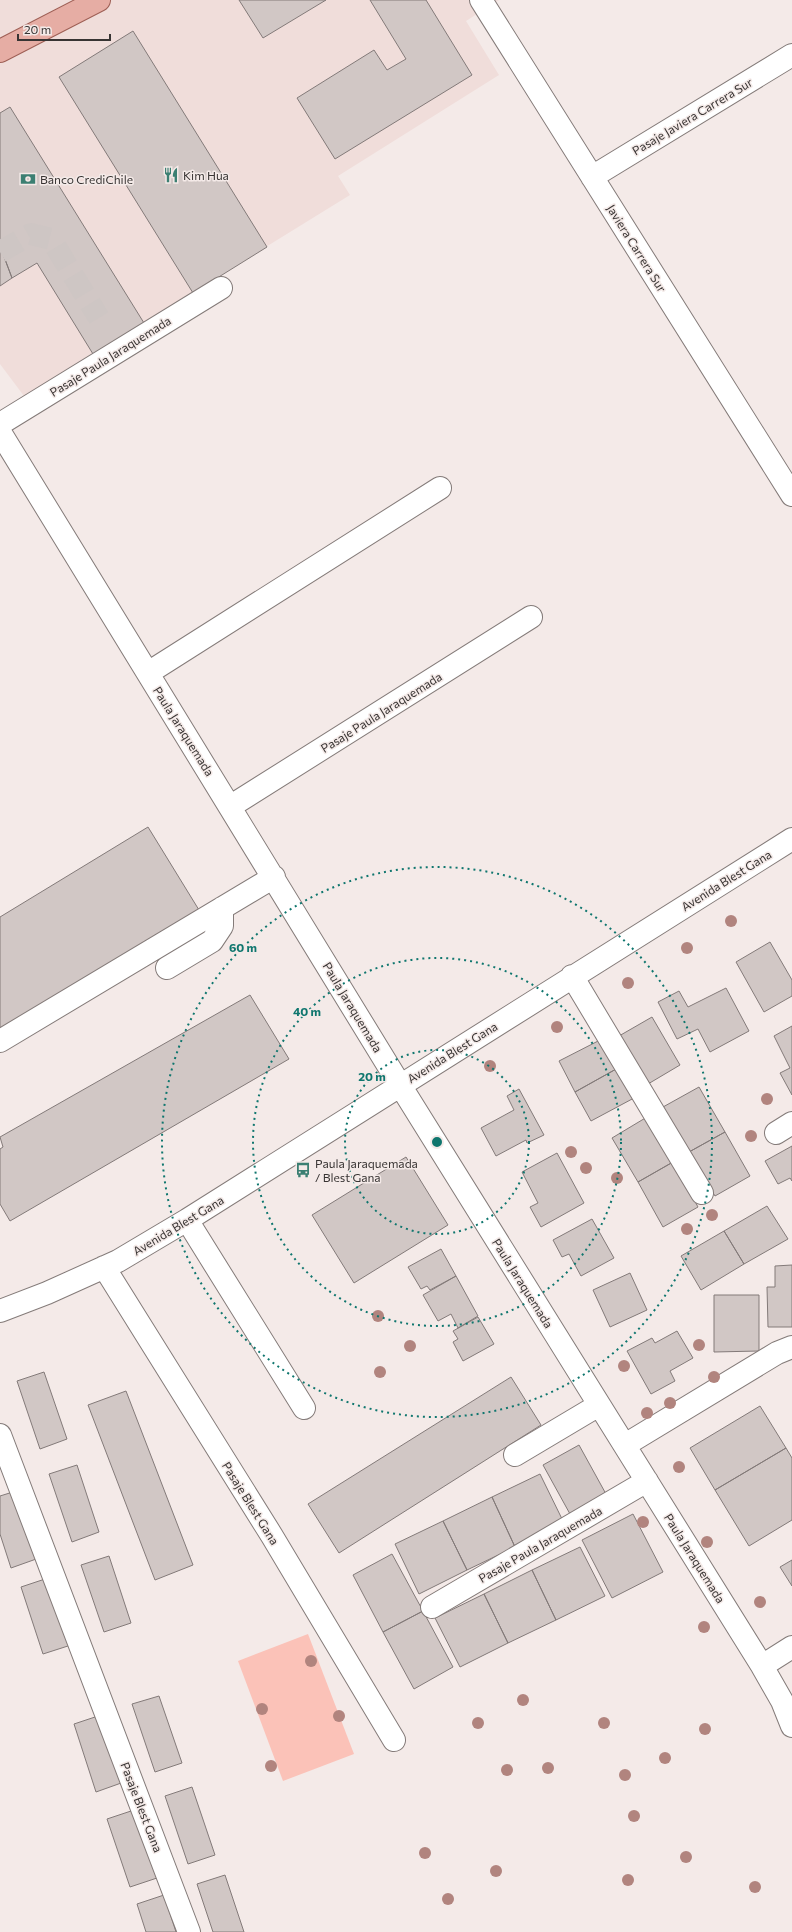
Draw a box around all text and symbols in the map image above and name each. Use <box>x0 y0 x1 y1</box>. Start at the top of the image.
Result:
scale bar <box>18 16 110 42</box>
text: 20 m <box>24 22 51 36</box>
street label: Pasaje Javiera Carrera Sur <box>629 74 755 158</box>
restaurant icon: Kim Hua <box>162 166 180 184</box>
place label: Kim Hua <box>183 168 229 182</box>
bank icon: Banco CrediChile <box>19 170 37 188</box>
place label: Banco CrediChile <box>40 172 133 186</box>
street label: Javiera Carrera Sur <box>604 202 670 295</box>
street label: Pasaje Paula Jaraquemada <box>47 313 174 400</box>
street label: Pasaje Paula Jaraquemada <box>318 669 445 756</box>
street label: Paula Jaraquemada <box>150 684 217 779</box>
street label: Avenida Blest Gana <box>678 847 774 913</box>
text: 60 m <box>229 940 257 954</box>
street label: Paula Jaraquemada <box>320 959 385 1055</box>
text: 40 m <box>293 1004 321 1018</box>
street label: Avenida Blest Gana <box>404 1019 500 1085</box>
text: 20 m <box>358 1069 386 1083</box>
centre of rings <box>430 1135 444 1149</box>
place label: Paula Jaraquemada / Blest Gana <box>315 1156 418 1184</box>
bus stop icon: Paula Jaraquemada / Blest Gana <box>294 1161 312 1179</box>
street label: Avenida Blest Gana <box>130 1192 226 1258</box>
street label: Paula Jaraquemada <box>489 1236 556 1331</box>
street label: Pasaje Blest Gana <box>220 1459 282 1547</box>
street label: Pasaje Paula Jaraquemada <box>476 1503 605 1586</box>
street label: Paula Jaraquemada <box>661 1511 728 1606</box>
street label: Pasaje Blest Gana <box>118 1760 166 1854</box>

